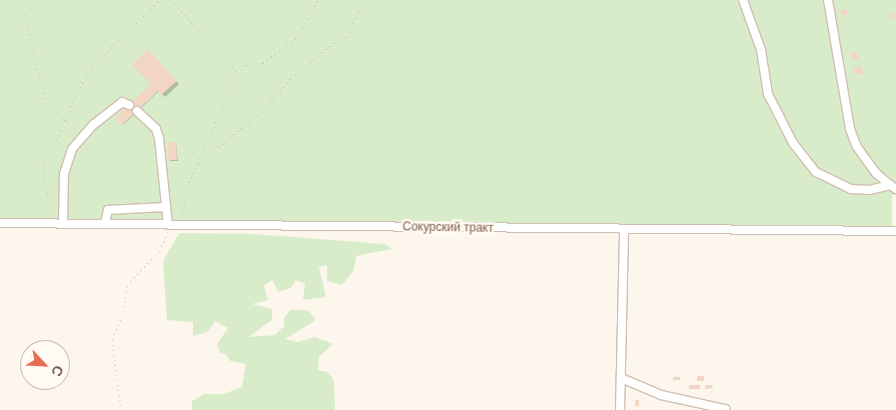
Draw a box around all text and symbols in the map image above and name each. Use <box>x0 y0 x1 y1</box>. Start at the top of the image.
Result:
street label: Сокурский тракт <box>402 220 494 236</box>
north arrow <box>20 340 70 390</box>
text: С <box>48 363 67 379</box>

